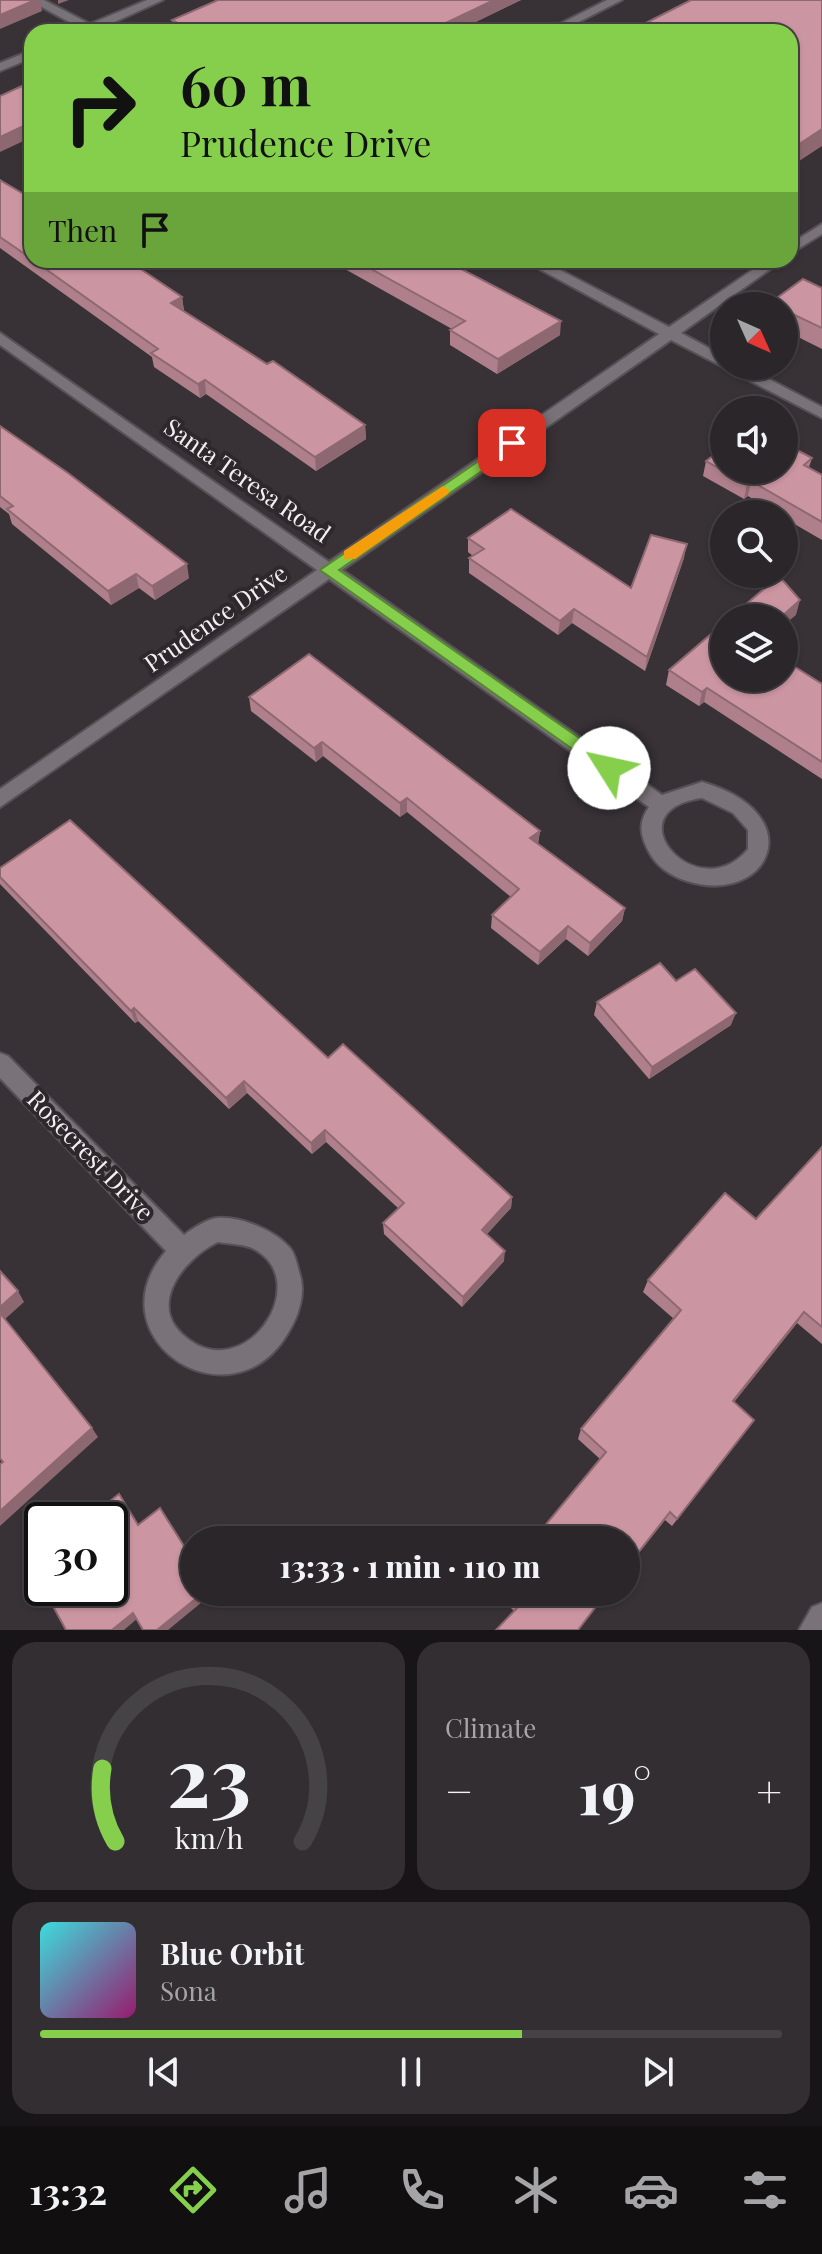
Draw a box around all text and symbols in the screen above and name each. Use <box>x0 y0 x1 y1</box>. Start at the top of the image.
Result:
text: 60 m <box>180 46 311 121</box>
icon: right <box>48 56 152 160</box>
text: Prudence Drive <box>180 118 431 166</box>
icon: arrive <box>133 208 177 252</box>
text: Then <box>48 210 117 250</box>
north arrow <box>710 292 798 380</box>
map controls <box>710 292 798 692</box>
button: sound <box>710 396 798 484</box>
pin <box>478 409 546 477</box>
street label: Santa Teresa Road <box>159 410 338 549</box>
icon: arrive <box>490 421 534 465</box>
button: search <box>710 500 798 588</box>
street label: Prudence Drive <box>137 556 293 679</box>
button: layers <box>710 604 798 692</box>
position arrow <box>567 726 651 810</box>
street label: Rosecrest Drive <box>21 1083 162 1227</box>
speed limit sign: 30 <box>24 1502 128 1606</box>
text: 13:33 · 1 min · 110 m <box>280 1546 540 1586</box>
text: Climate <box>445 1710 536 1745</box>
text: 23 <box>166 1718 251 1829</box>
text: 19° <box>578 1750 651 1830</box>
text: − <box>445 1760 473 1819</box>
text: + <box>756 1760 782 1819</box>
text: km/h <box>174 1818 243 1856</box>
text: Blue Orbit <box>160 1933 304 1973</box>
text: Sona <box>160 1973 217 2008</box>
icon: previous <box>142 2050 186 2094</box>
icon: pause <box>389 2050 433 2094</box>
icon: next <box>636 2050 680 2094</box>
icon: directions <box>165 2162 221 2218</box>
icon: music <box>280 2162 336 2218</box>
icon: phone <box>394 2162 450 2218</box>
icon: climate <box>508 2162 564 2218</box>
icon: car <box>623 2162 679 2218</box>
icon: filters <box>737 2162 793 2218</box>
text: 13:32 <box>29 2166 107 2214</box>

